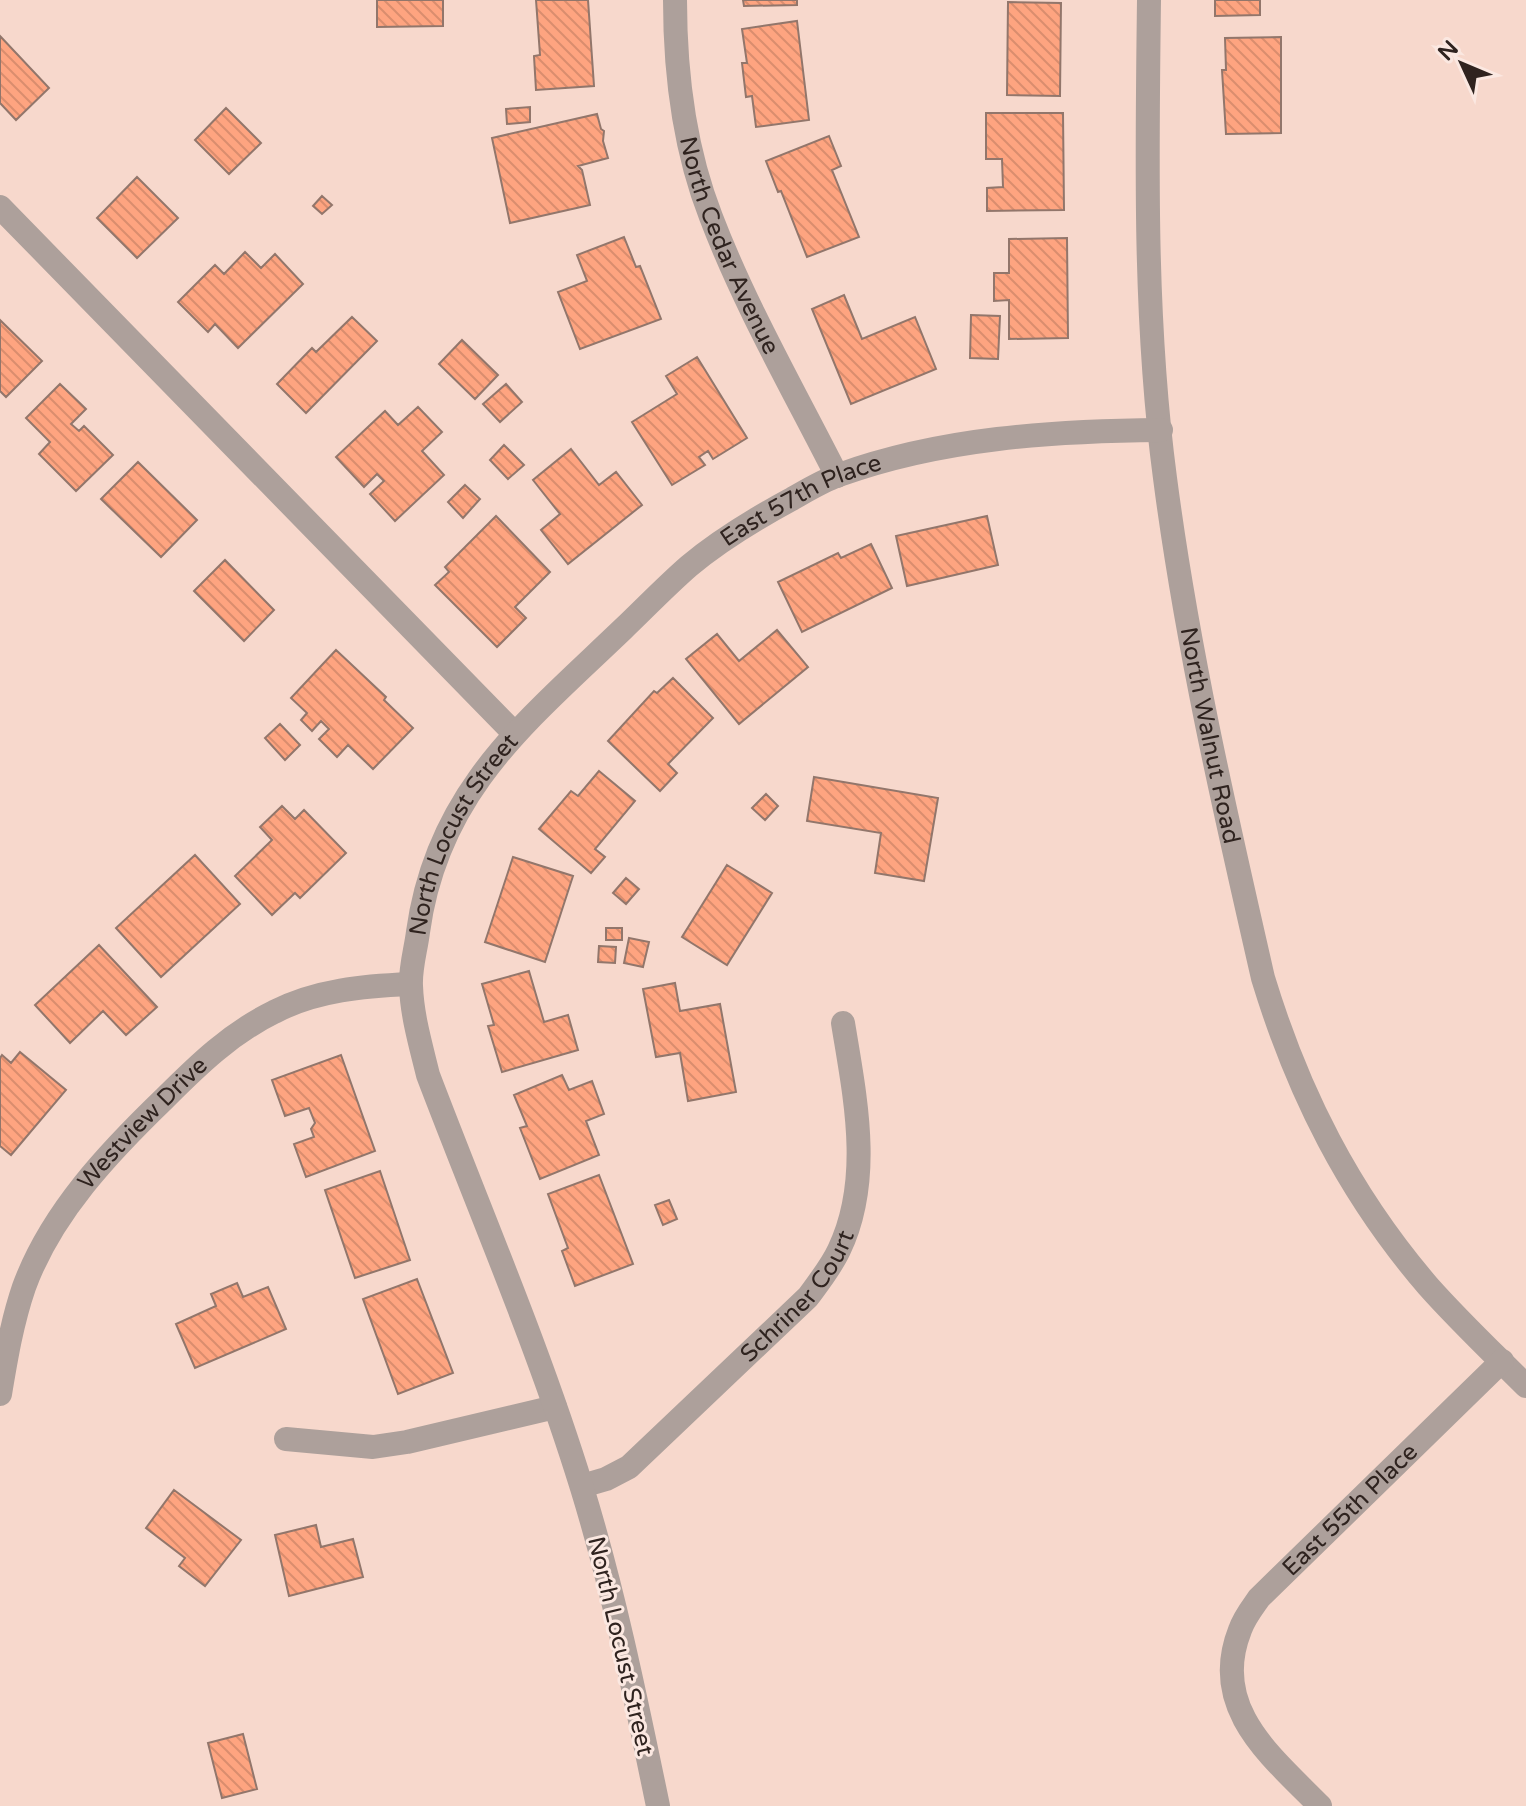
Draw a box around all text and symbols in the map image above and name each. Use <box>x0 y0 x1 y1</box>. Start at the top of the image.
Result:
north arrow <box>1422 24 1502 104</box>
text: N <box>1433 35 1464 66</box>
street label: North Cedar Avenue <box>673 134 785 359</box>
street label: East 57th Place <box>715 448 885 553</box>
street label: North Walnut Road <box>1174 625 1246 846</box>
street label: North Locust Street <box>404 727 524 937</box>
street label: Westview Drive <box>72 1051 214 1196</box>
street label: Schriner Court <box>734 1226 861 1369</box>
street label: East 55th Place <box>1276 1437 1424 1582</box>
street label: North Locust Street <box>581 1534 660 1759</box>

